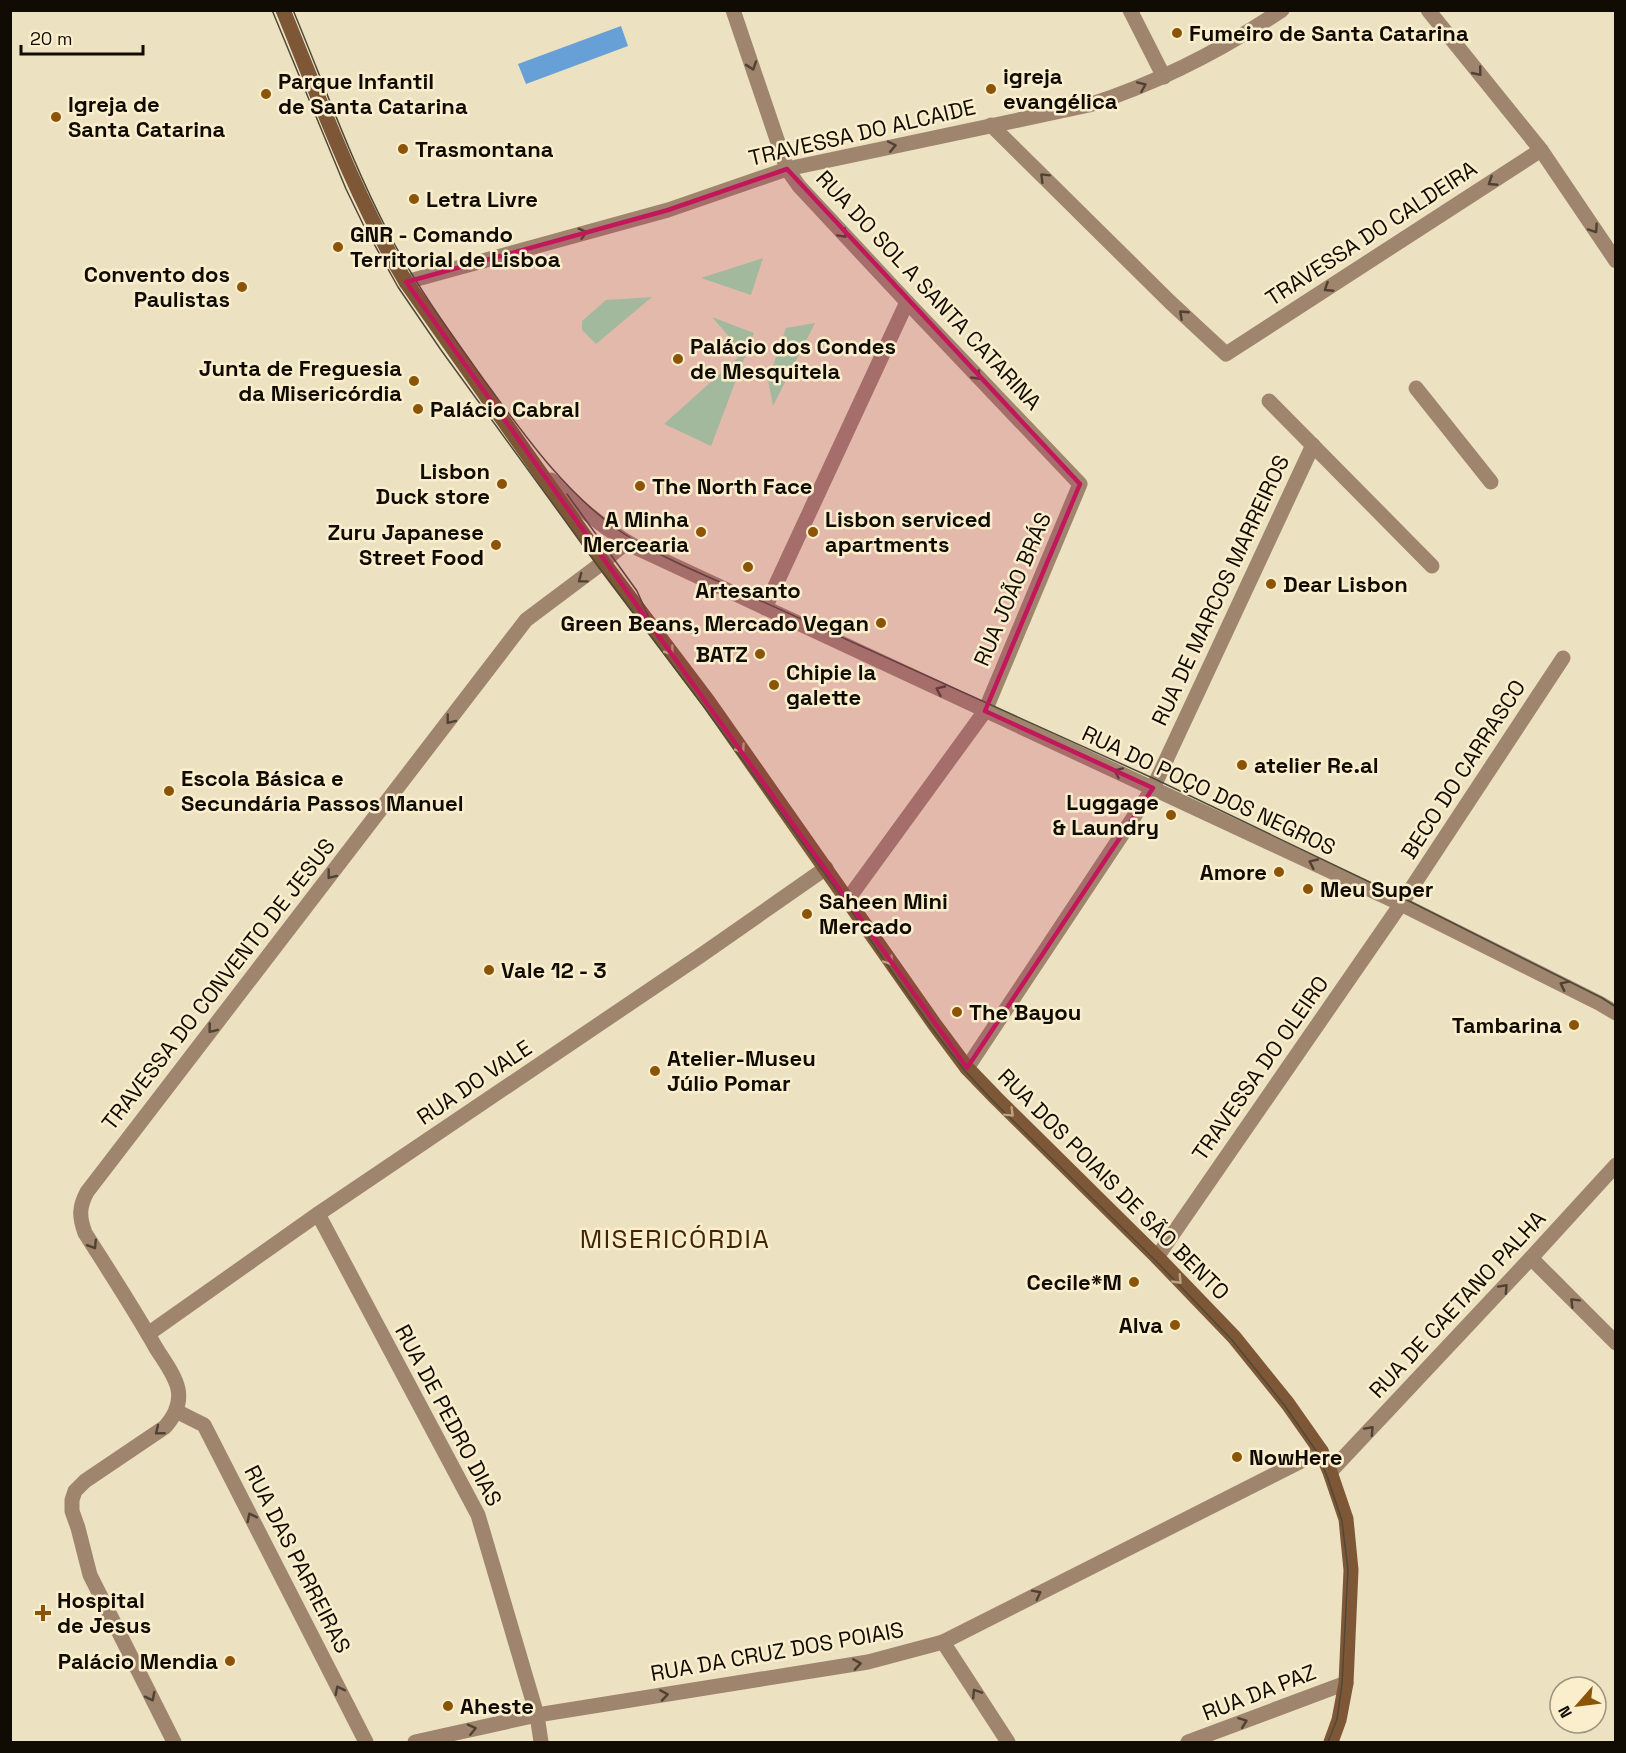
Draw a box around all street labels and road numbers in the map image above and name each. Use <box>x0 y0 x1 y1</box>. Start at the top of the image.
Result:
street label: TRAVESSA DO ALCAIDE <box>746 92 978 172</box>
street label: TRAVESSA DO CALDEIRA <box>1260 154 1482 312</box>
street label: RUA DO SOL A SANTA CATARINA <box>810 164 1048 416</box>
street label: RUA DE MARCOS MARREIROS <box>1145 450 1295 730</box>
street label: RUA JOÃO BRÁS <box>967 508 1057 670</box>
street label: BECO DO CARRASCO <box>1395 674 1531 864</box>
street label: RUA DO POÇO DOS NEGROS <box>1078 719 1340 861</box>
street label: TRAVESSA DO CONVENTO DE JESUS <box>95 832 341 1136</box>
street label: TRAVESSA DO OLEIRO <box>1186 970 1334 1166</box>
street label: RUA DO VALE <box>411 1033 537 1131</box>
street label: RUA DOS POIAIS DE SÃO BENTO <box>992 1062 1236 1306</box>
street label: RUA DE CAETANO PALHA <box>1363 1204 1551 1404</box>
street label: RUA DE PEDRO DIAS <box>389 1319 509 1511</box>
street label: RUA DAS PARREIRAS <box>238 1460 358 1658</box>
street label: RUA DA CRUZ DOS POIAIS <box>648 1615 906 1687</box>
street label: RUA DA PAZ <box>1198 1658 1320 1726</box>

